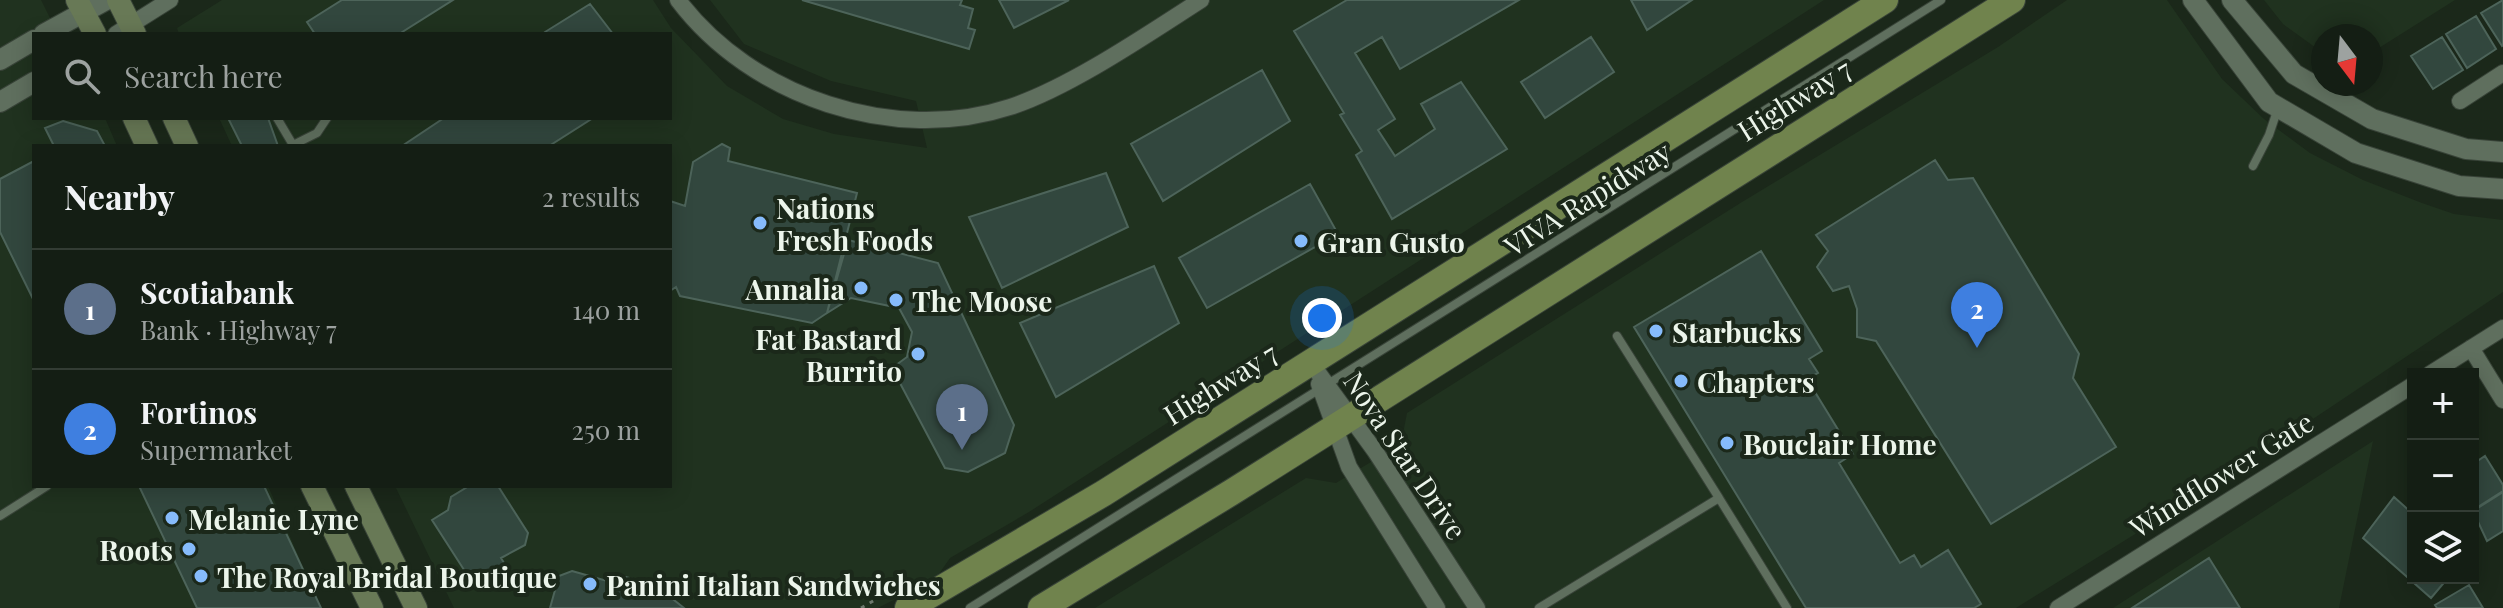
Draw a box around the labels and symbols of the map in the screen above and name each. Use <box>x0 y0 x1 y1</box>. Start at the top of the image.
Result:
north arrow <box>2311 24 2383 96</box>
street label: Highway 7 <box>1730 49 1858 148</box>
street label: VIVA Rapidway <box>1496 132 1677 264</box>
place label: Nations Fresh Foods <box>776 189 933 258</box>
marker: Nations Fresh Foods <box>751 214 769 232</box>
place label: Gran Gusto <box>1317 223 1465 260</box>
marker: Gran Gusto <box>1292 232 1310 250</box>
place label: Annalia <box>744 270 845 307</box>
marker: Annalia <box>852 279 870 297</box>
place label: The Moose <box>912 282 1052 319</box>
pin: 2 <box>1951 282 2003 348</box>
marker: The Moose <box>887 291 905 309</box>
your location <box>1302 298 1342 338</box>
place label: Starbucks <box>1672 313 1802 350</box>
place label: Fat Bastard Burrito <box>755 320 902 389</box>
marker: Starbucks <box>1647 322 1665 340</box>
street label: Highway 7 <box>1156 333 1284 432</box>
marker: Fat Bastard Burrito <box>909 345 927 363</box>
place label: Chapters <box>1697 363 1815 400</box>
street label: Nova Star Drive <box>1336 364 1476 546</box>
marker: Chapters <box>1672 372 1690 390</box>
pin: 1 <box>936 384 988 450</box>
street label: Windflower Gate <box>2121 403 2320 546</box>
place label: Bouclair Home <box>1743 425 1937 462</box>
marker: Bouclair Home <box>1718 434 1736 452</box>
place label: Melanie Lyne <box>188 500 359 537</box>
marker: Melanie Lyne <box>163 509 181 527</box>
place label: Roots <box>99 531 173 568</box>
marker: Roots <box>180 540 198 558</box>
place label: The Royal Bridal Boutique <box>217 558 557 595</box>
place label: Panini Italian Sandwiches <box>606 566 941 603</box>
marker: The Royal Bridal Boutique <box>192 567 210 585</box>
marker: Panini Italian Sandwiches <box>581 575 599 593</box>

